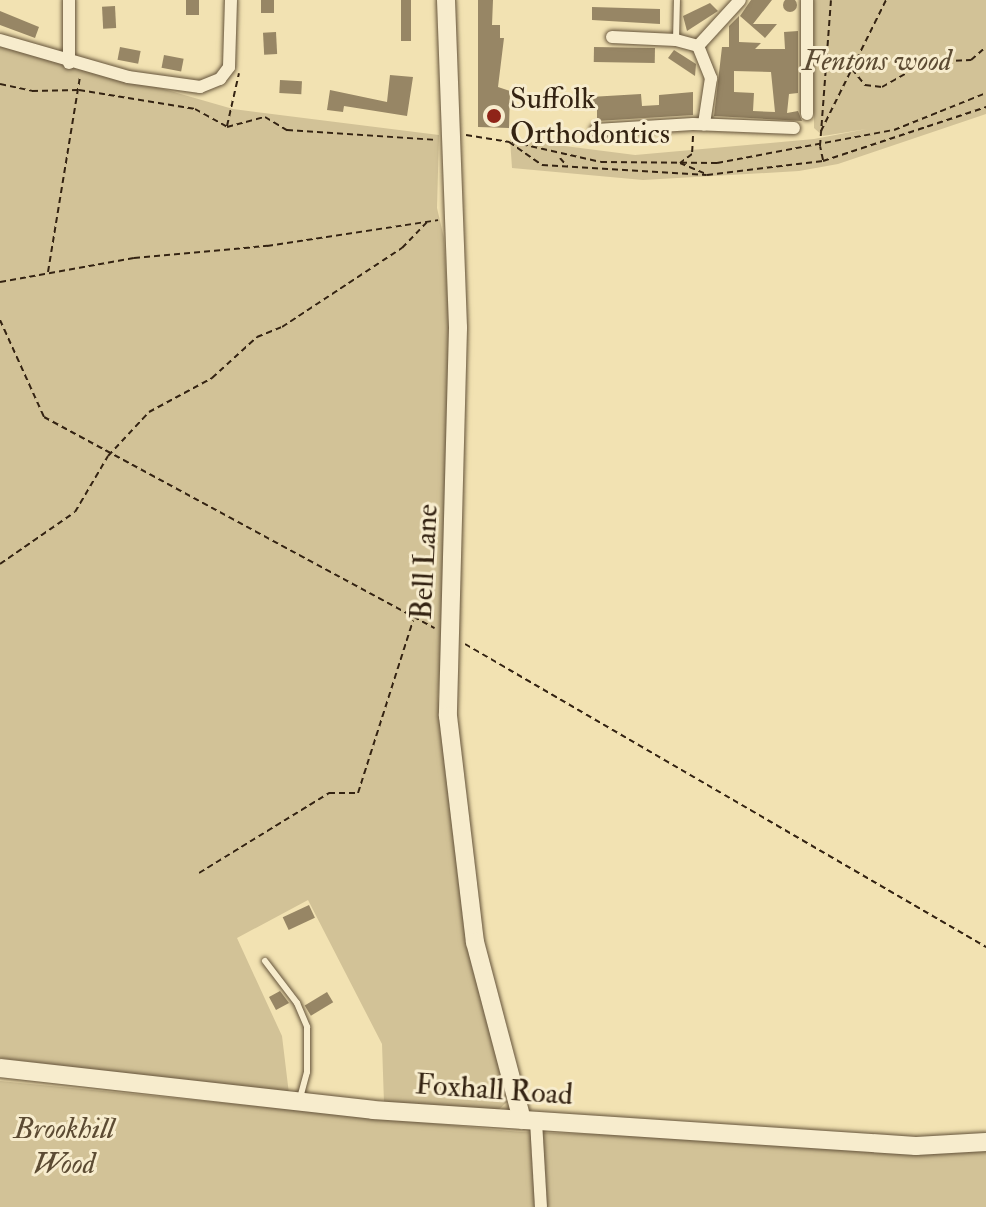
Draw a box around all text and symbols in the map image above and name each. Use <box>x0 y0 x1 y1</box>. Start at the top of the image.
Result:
park label: Fentons wood <box>803 43 951 79</box>
place label: Suffolk Orthodontics <box>510 81 670 152</box>
marker: Suffolk Orthodontics <box>485 107 503 125</box>
street label: Bell Lane <box>404 503 446 621</box>
street label: Foxhall Road <box>414 1067 574 1113</box>
park label: Brookhill Wood <box>14 1111 114 1182</box>

